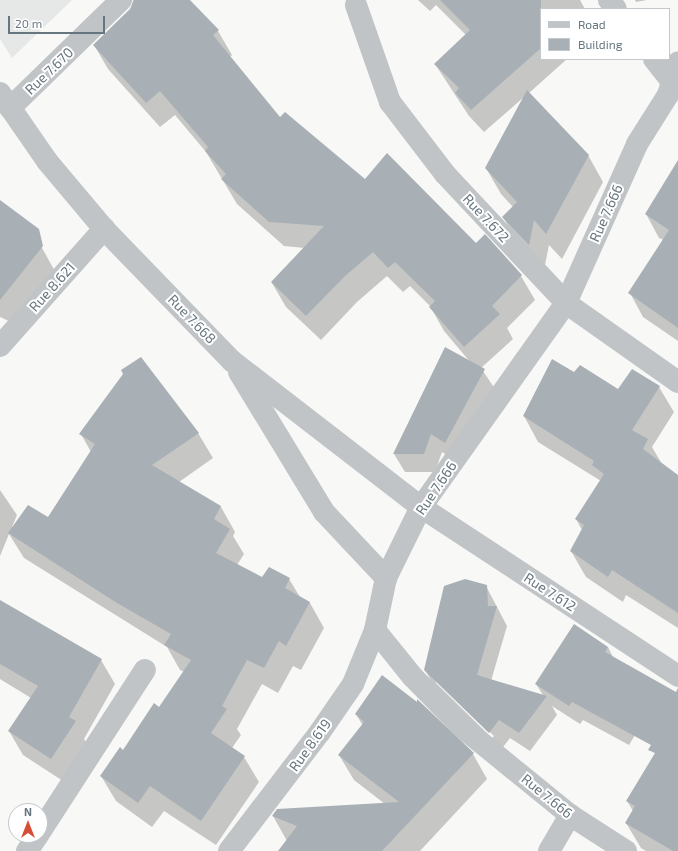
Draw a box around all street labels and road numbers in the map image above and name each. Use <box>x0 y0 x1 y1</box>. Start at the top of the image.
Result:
street label: Rue 7.670 <box>21 44 77 98</box>
street label: Rue 7.666 <box>586 182 626 244</box>
street label: Rue 7.672 <box>459 190 513 246</box>
street label: Rue 8.621 <box>26 259 78 315</box>
street label: Rue 7.668 <box>165 291 219 347</box>
street label: Rue 7.666 <box>412 458 460 518</box>
street label: Rue 7.612 <box>521 569 579 615</box>
street label: Rue 8.619 <box>285 716 335 774</box>
street label: Rue 7.666 <box>518 770 576 822</box>

